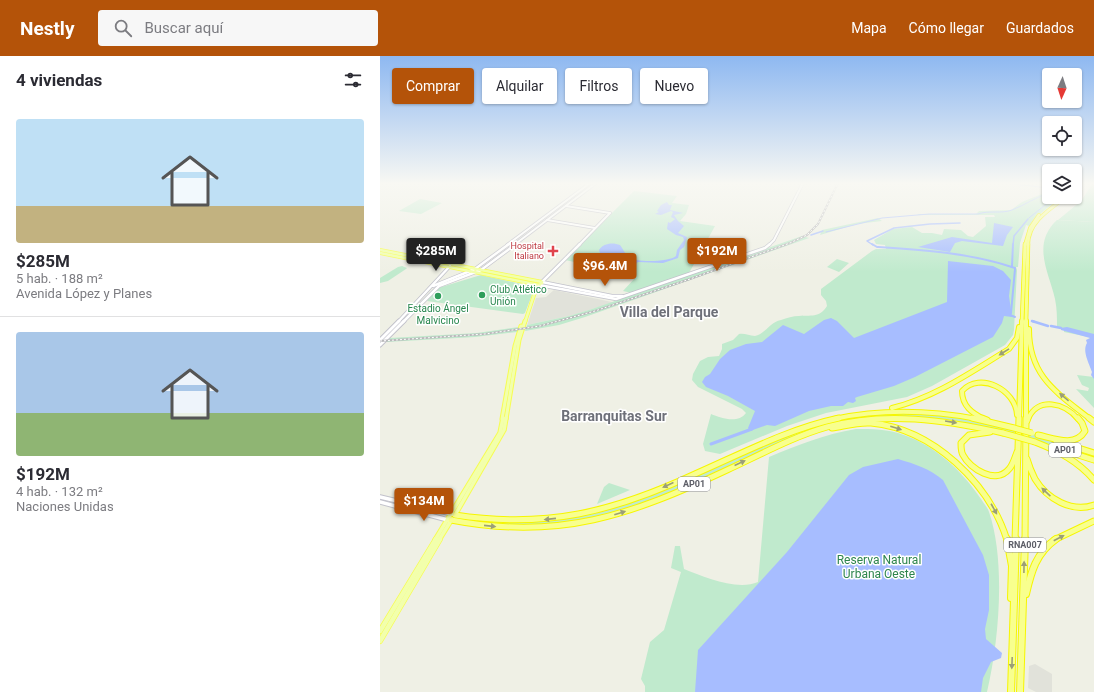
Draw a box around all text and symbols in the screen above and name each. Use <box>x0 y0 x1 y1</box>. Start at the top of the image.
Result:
search box <box>98 10 378 46</box>
text: Nestly <box>20 17 74 40</box>
icon: search <box>112 17 134 39</box>
text: Buscar aquí <box>144 19 223 37</box>
text: Mapa <box>851 20 887 36</box>
text: Cómo llegar <box>909 20 984 36</box>
text: Guardados <box>1006 20 1074 36</box>
chip: Comprar <box>392 68 474 104</box>
chip: Alquilar <box>482 68 557 104</box>
chip: Filtros <box>565 68 632 104</box>
chip: Nuevo <box>640 68 708 104</box>
north arrow <box>1042 68 1082 108</box>
map controls <box>1042 68 1082 204</box>
icon: filters <box>342 69 364 91</box>
text: 4 viviendas <box>16 70 102 90</box>
button: locate <box>1042 116 1082 156</box>
icon: home <box>154 145 226 217</box>
button: layers <box>1042 164 1082 204</box>
pin: $285M <box>408 238 464 272</box>
pin: $192M <box>689 238 745 272</box>
place label: Hospital Italiano <box>511 241 544 261</box>
text: $285M <box>415 243 457 258</box>
text: $192M <box>696 243 738 258</box>
marker: Hospital Italiano <box>547 245 559 257</box>
text: $285M <box>16 251 70 271</box>
pin: $96.4M <box>572 253 638 287</box>
text: $96.4M <box>583 258 628 273</box>
text: 5 hab. · 188 m² <box>16 271 103 286</box>
place label: Club Atlético Unión <box>490 284 547 307</box>
text: Avenida López y Planes <box>16 286 152 301</box>
marker: Club Atlético Unión <box>477 290 487 300</box>
marker: Estadio Ángel Malvicino <box>433 291 443 301</box>
place label: Estadio Ángel Malvicino <box>407 302 469 326</box>
district label: Villa del Parque <box>620 304 719 320</box>
one-way arrow <box>998 348 1010 355</box>
icon: home <box>154 358 226 430</box>
one-way arrow <box>1059 393 1069 402</box>
district label: Barranquitas Sur <box>561 408 667 424</box>
one-way arrow <box>945 419 957 425</box>
one-way arrow <box>890 425 902 431</box>
road number: AP01 <box>1049 443 1081 457</box>
one-way arrow <box>734 460 746 466</box>
text: $192M <box>16 464 70 484</box>
road number: AP01 <box>678 477 710 491</box>
one-way arrow <box>662 482 674 489</box>
text: 4 hab. · 132 m² <box>16 484 103 499</box>
one-way arrow <box>1041 487 1051 496</box>
pin: $134M <box>396 488 452 522</box>
text: $134M <box>403 493 445 508</box>
text: Naciones Unidas <box>16 499 114 514</box>
one-way arrow <box>990 503 997 515</box>
one-way arrow <box>615 510 627 516</box>
one-way arrow <box>544 515 556 522</box>
one-way arrow <box>484 523 496 529</box>
one-way arrow <box>1053 534 1065 541</box>
road number: RNA007 <box>1004 538 1046 552</box>
park label: Reserva Natural Urbana Oeste <box>837 553 921 581</box>
one-way arrow <box>1021 560 1027 573</box>
one-way arrow <box>1009 657 1015 670</box>

